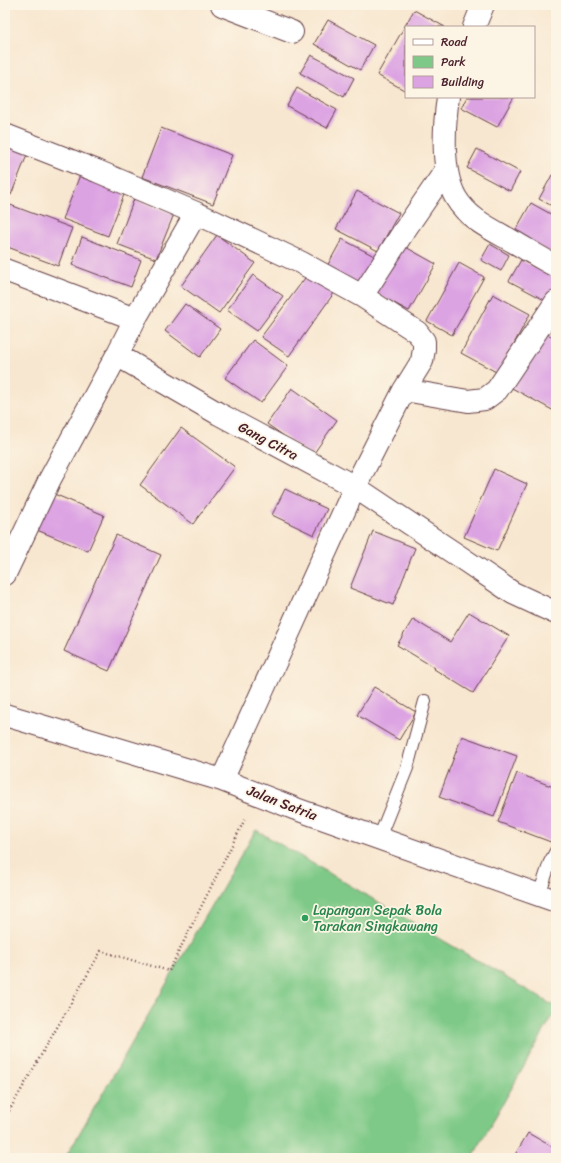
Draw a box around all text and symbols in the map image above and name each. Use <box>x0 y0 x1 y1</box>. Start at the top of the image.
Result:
legend <box>405 26 535 98</box>
text: Road <box>441 31 468 53</box>
text: Park <box>441 51 466 73</box>
text: Building <box>441 71 484 93</box>
street label: Gang Citra <box>233 415 303 467</box>
street label: Jalan Satria <box>242 778 322 828</box>
place label: Lapangan Sepak Bola Tarakan Singkawang <box>313 898 442 939</box>
marker: Lapangan Sepak Bola Tarakan Singkawang <box>300 913 310 923</box>

